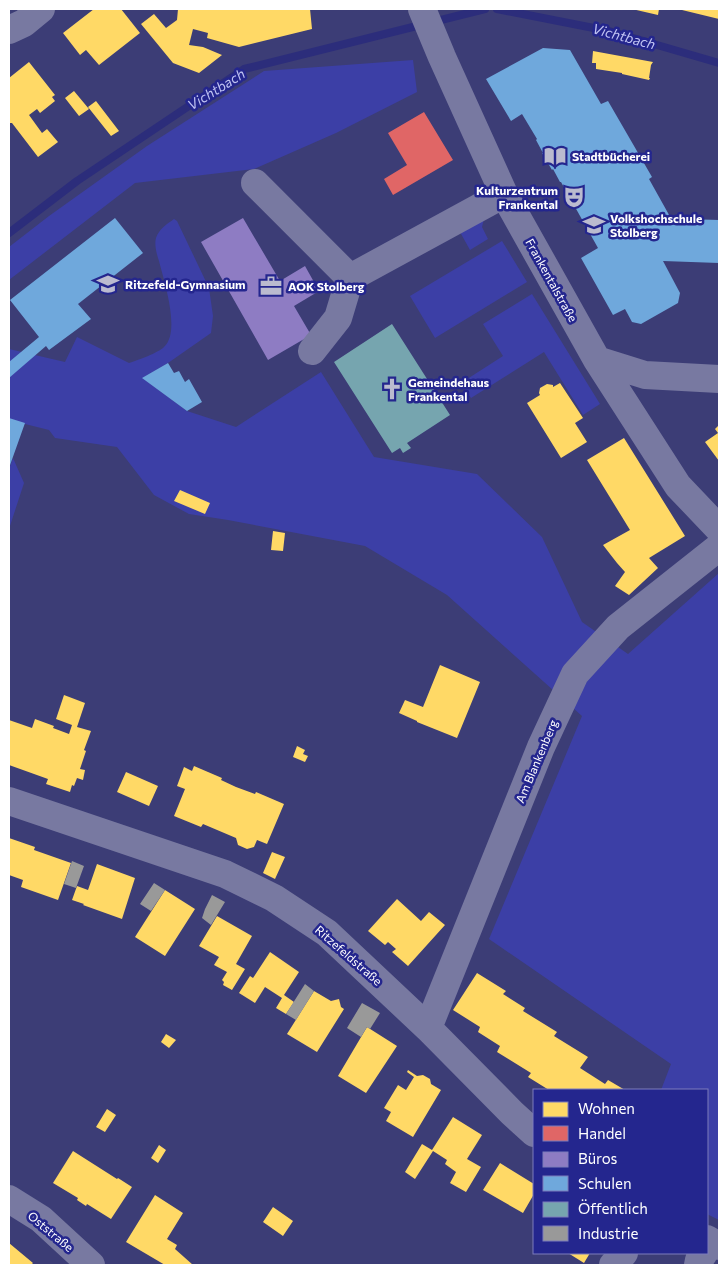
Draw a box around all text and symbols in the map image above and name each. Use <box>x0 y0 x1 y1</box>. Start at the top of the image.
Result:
water label: Vichtbach <box>591 19 657 53</box>
water label: Vichtbach <box>184 65 248 113</box>
library icon: Stadtbücherei <box>542 143 568 169</box>
place label: Stadtbücherei <box>572 149 650 163</box>
place label: Kulturzentrum Frankental <box>476 183 558 211</box>
theatre icon: Kulturzentrum Frankental <box>561 184 587 210</box>
place label: Volkshochschule Stolberg <box>610 211 702 239</box>
school or university icon: Volkshochschule Stolberg <box>581 212 607 238</box>
street label: Frankentalstraße <box>523 236 581 324</box>
school or university icon: Ritzefeld-Gymnasium <box>95 271 121 297</box>
office icon: AOK Stolberg <box>258 273 284 299</box>
place label: Ritzefeld-Gymnasium <box>125 277 246 291</box>
place label: AOK Stolberg <box>288 279 365 293</box>
place label: Gemeindehaus Frankental <box>408 375 490 403</box>
church icon: Gemeindehaus Frankental <box>379 376 405 402</box>
street label: Am Blankenberg <box>512 717 560 805</box>
street label: Ritzefeldstraße <box>313 922 385 988</box>
legend <box>533 1089 708 1254</box>
text: Wohnen <box>578 1099 635 1117</box>
text: Handel <box>578 1124 626 1142</box>
text: Büros <box>578 1149 618 1167</box>
text: Schulen <box>578 1174 632 1192</box>
text: Öffentlich <box>578 1199 648 1217</box>
street label: Oststraße <box>25 1208 77 1254</box>
text: Industrie <box>578 1224 639 1242</box>

